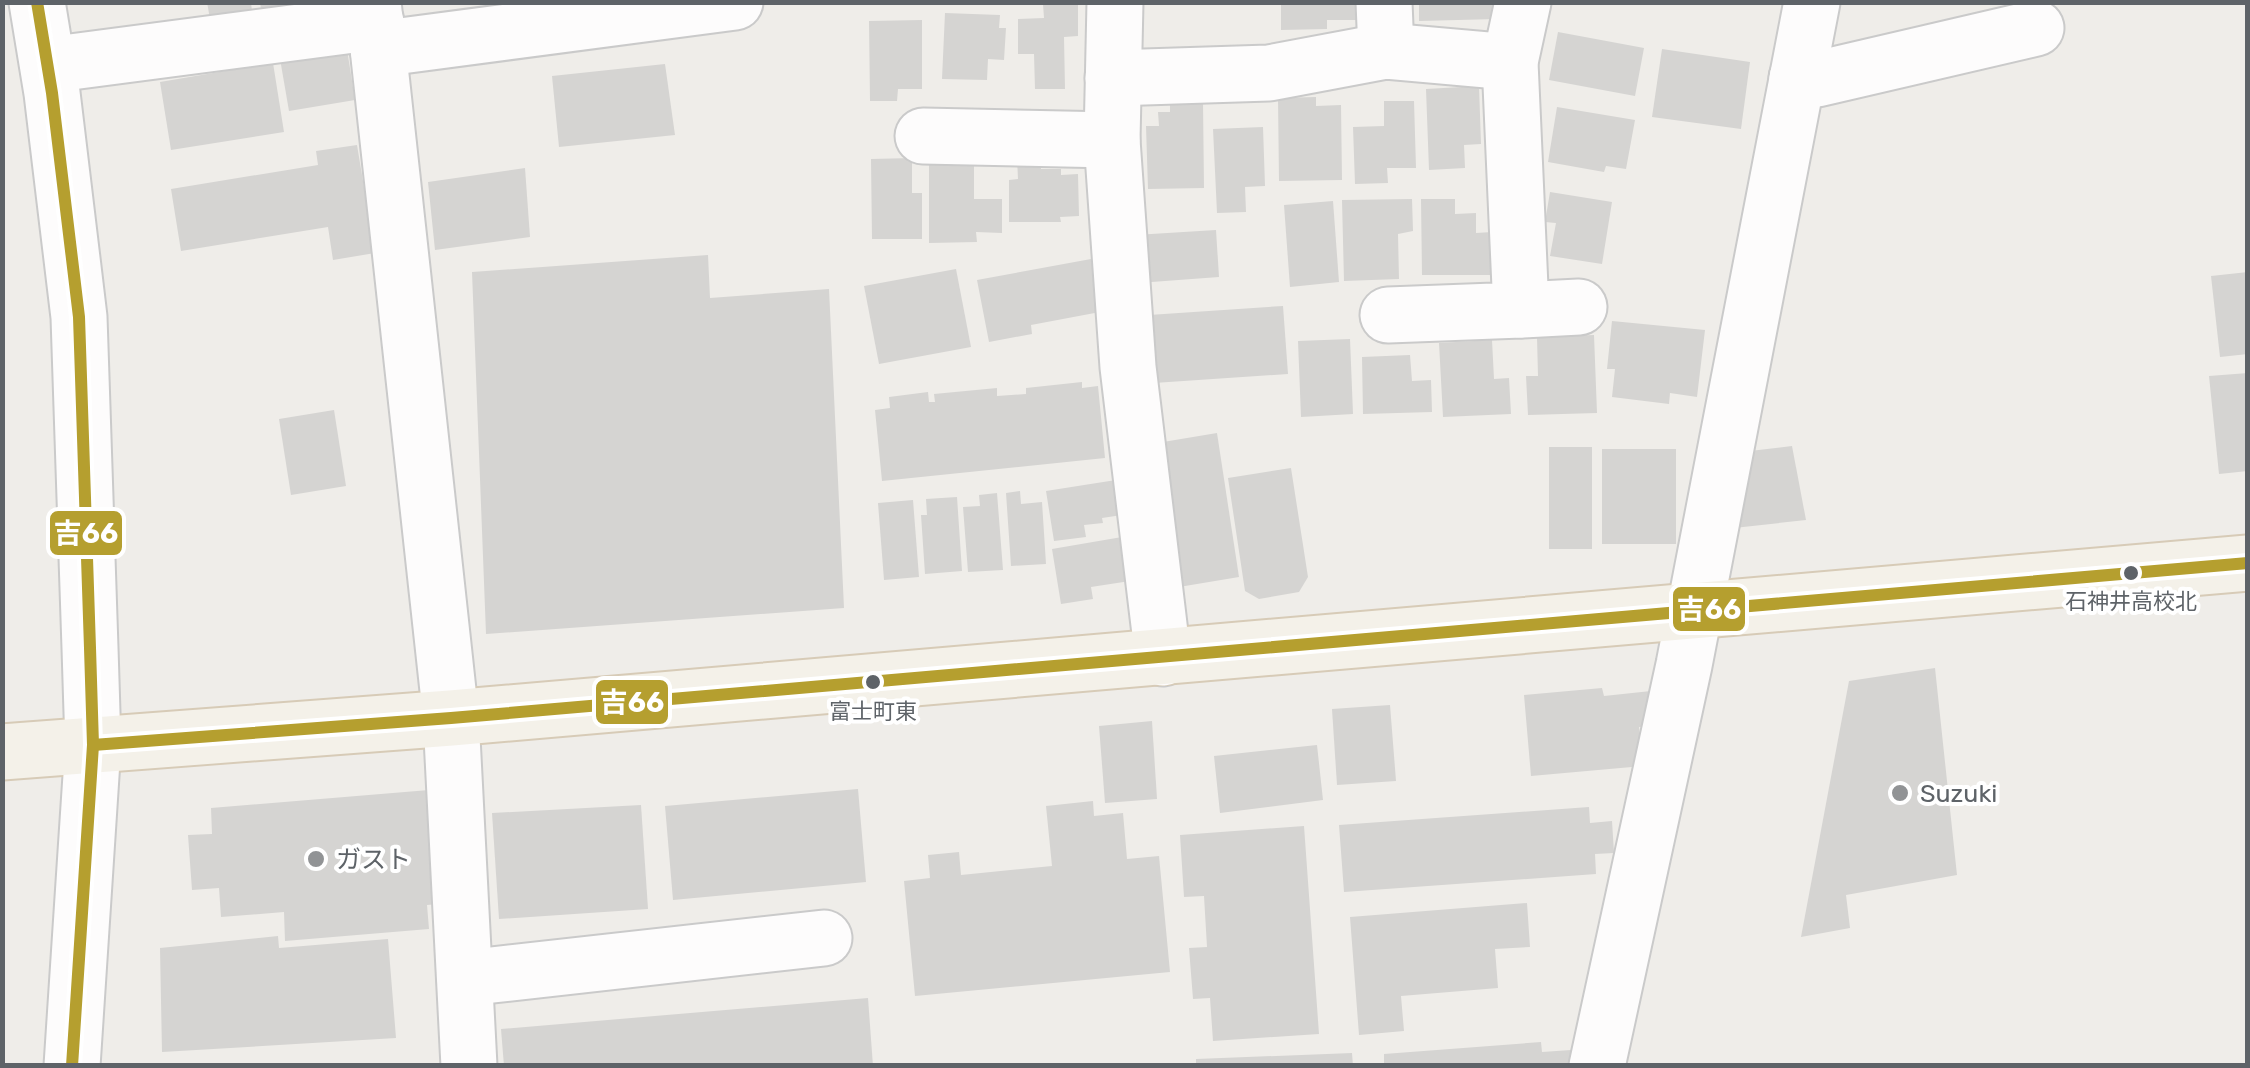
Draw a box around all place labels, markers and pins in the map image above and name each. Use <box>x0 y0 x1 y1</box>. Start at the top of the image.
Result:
marker: 石神井高校北 <box>2121 563 2141 583</box>
place label: 石神井高校北 <box>2065 588 2197 615</box>
marker: 富士町東 <box>863 672 883 692</box>
place label: 富士町東 <box>829 698 917 725</box>
place label: Suzuki <box>1920 779 1997 808</box>
marker: Suzuki <box>1889 782 1911 804</box>
place label: ガスト <box>336 845 411 874</box>
marker: ガスト <box>305 848 327 870</box>

